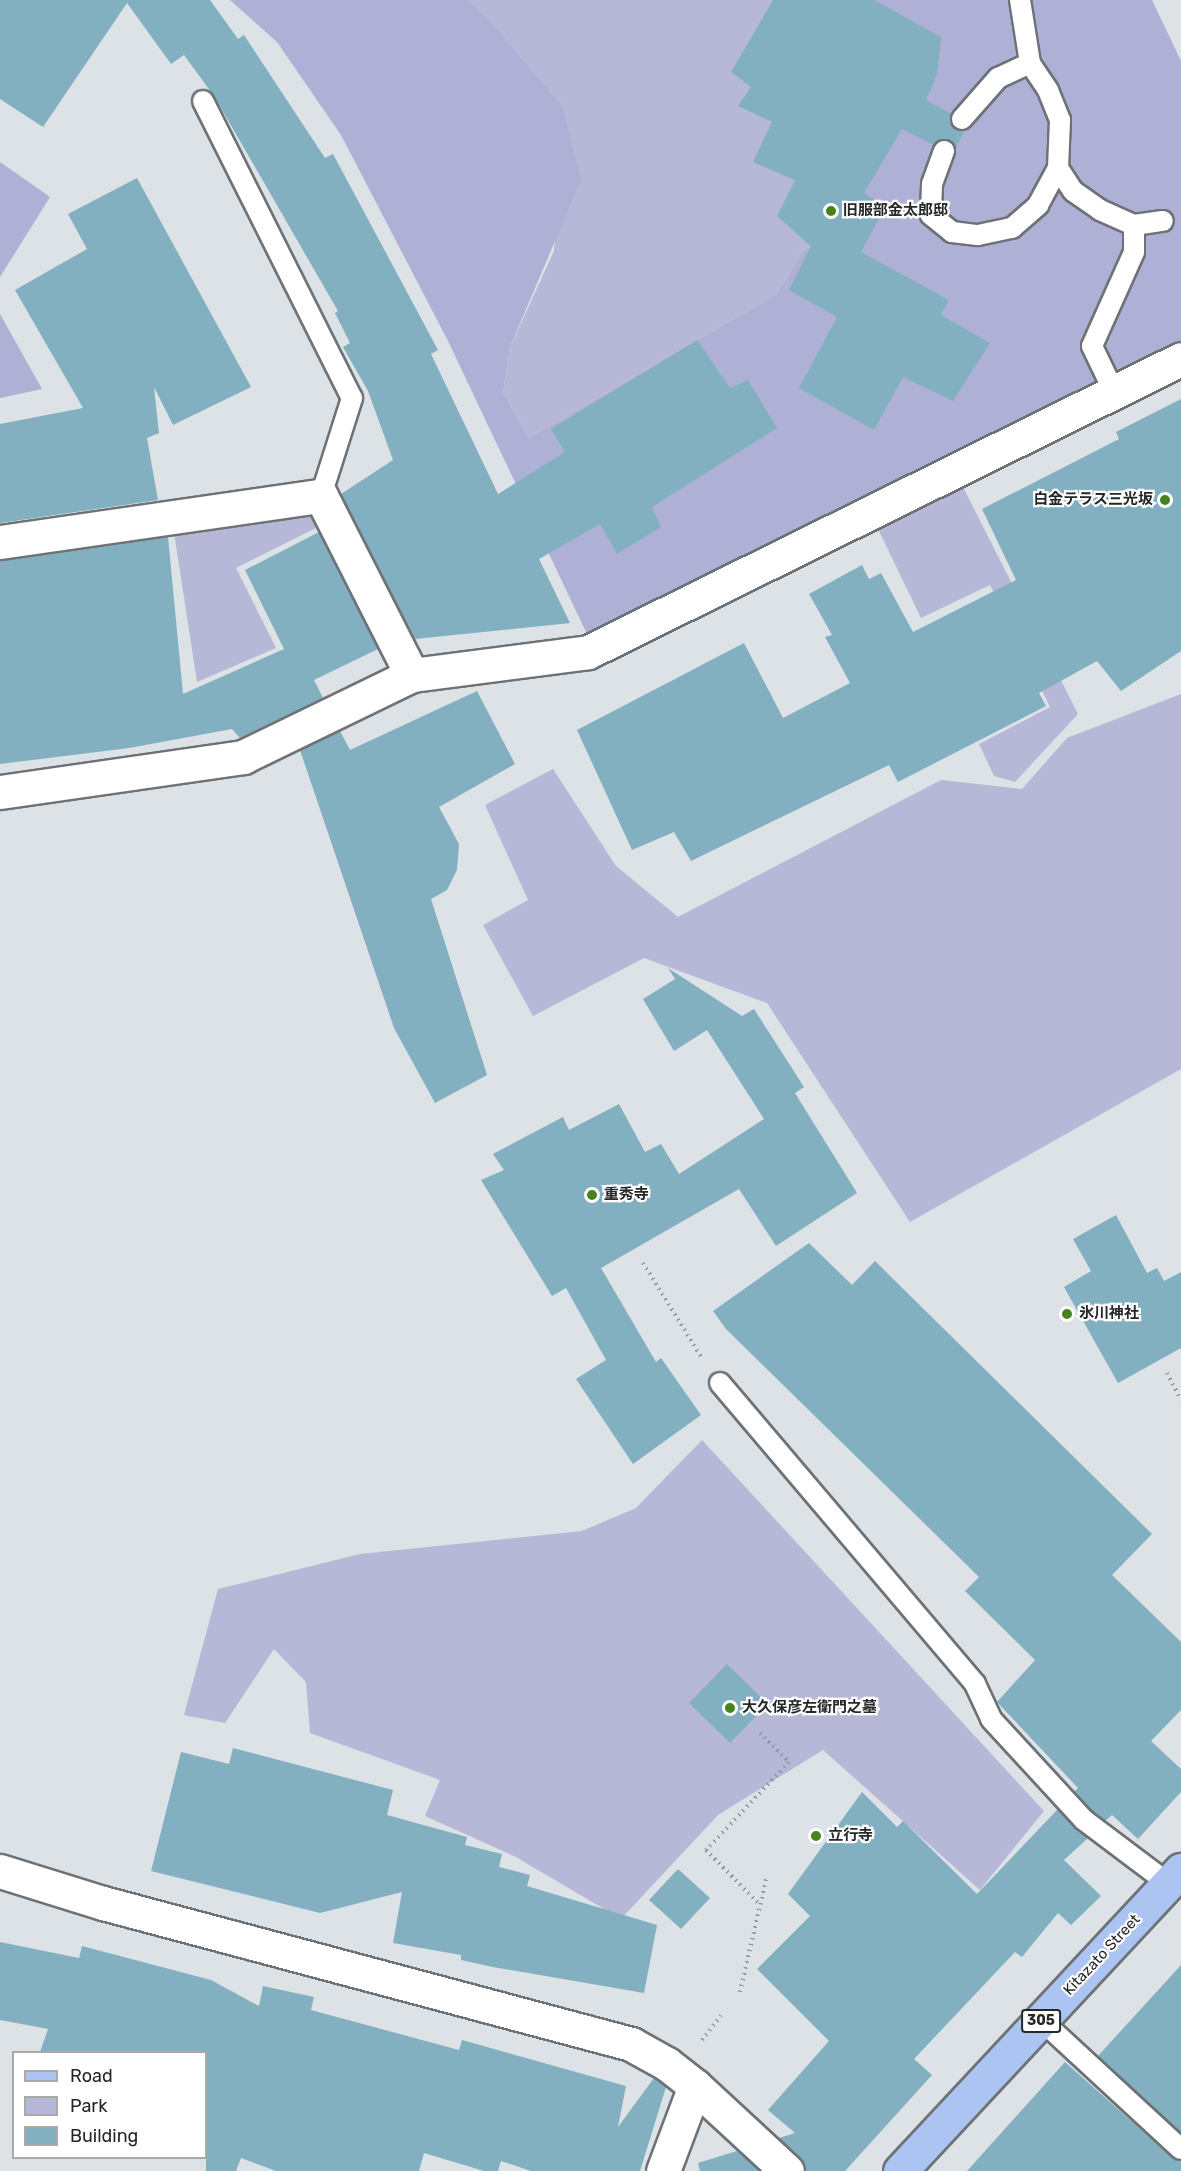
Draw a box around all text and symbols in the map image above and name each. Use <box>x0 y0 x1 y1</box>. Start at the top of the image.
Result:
place label: 旧服部金太郎邸 <box>843 202 948 220</box>
marker: 旧服部金太郎邸 <box>824 204 838 218</box>
place label: 白金テラス三光坂 <box>1033 491 1153 509</box>
marker: 白金テラス三光坂 <box>1158 493 1172 507</box>
place label: 重秀寺 <box>604 1186 649 1204</box>
marker: 重秀寺 <box>585 1188 599 1202</box>
place label: 氷川神社 <box>1079 1305 1139 1323</box>
marker: 氷川神社 <box>1060 1307 1074 1321</box>
place label: 大久保彦左衛門之墓 <box>742 1699 877 1717</box>
marker: 大久保彦左衛門之墓 <box>723 1701 737 1715</box>
place label: 立行寺 <box>828 1827 873 1845</box>
marker: 立行寺 <box>809 1829 823 1843</box>
street label: Kitazato Street <box>1060 1911 1144 1999</box>
road number: 305 <box>1020 2010 1062 2032</box>
legend <box>12 2051 207 2159</box>
text: Road <box>70 2065 113 2087</box>
text: Park <box>70 2095 107 2117</box>
text: Building <box>70 2125 138 2147</box>

